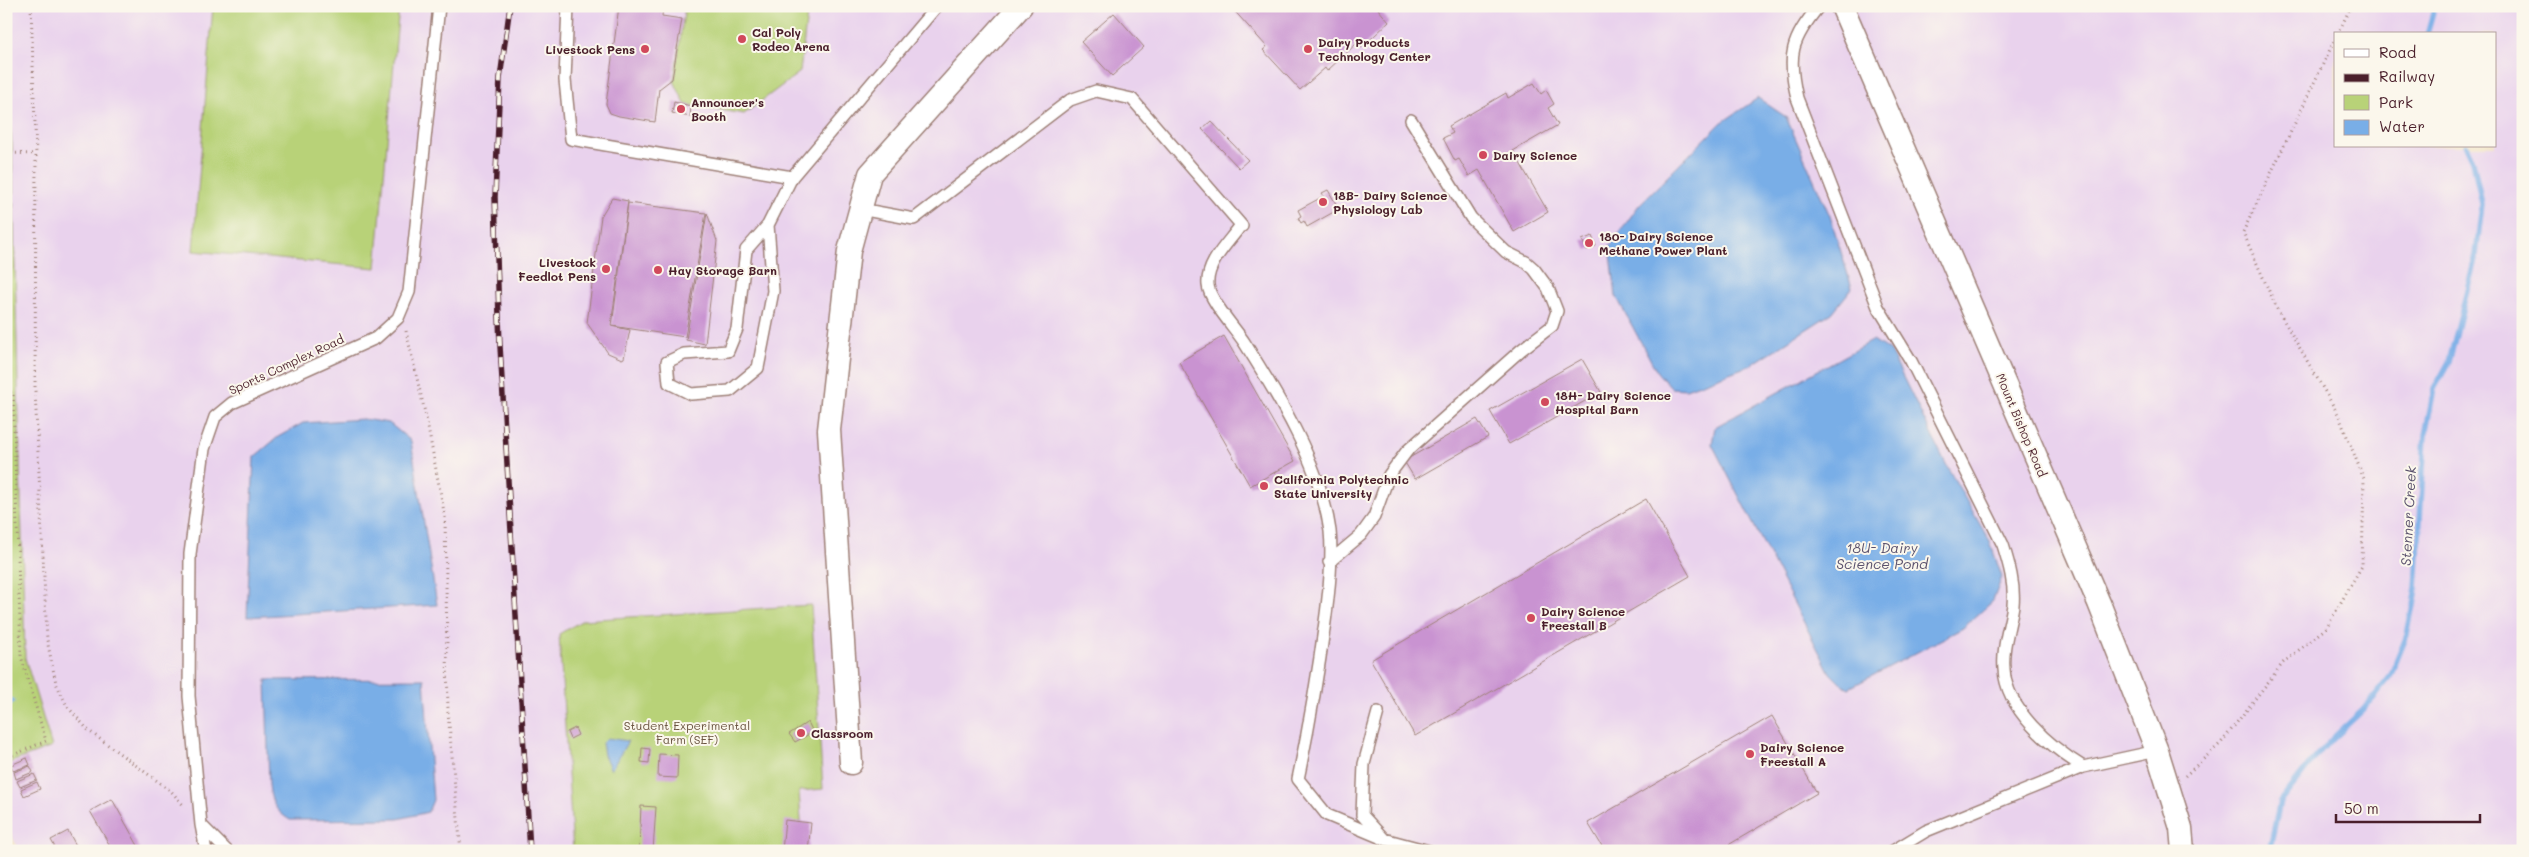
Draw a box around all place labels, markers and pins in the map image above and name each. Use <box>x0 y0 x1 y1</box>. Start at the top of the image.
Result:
place label: Cal Poly Rodeo Arena <box>752 24 830 54</box>
marker: Cal Poly Rodeo Arena <box>736 33 748 45</box>
place label: Dairy Products Technology Center <box>1318 34 1431 64</box>
place label: Livestock Pens <box>545 41 635 57</box>
marker: Livestock Pens <box>639 43 651 55</box>
marker: Dairy Products Technology Center <box>1302 43 1314 55</box>
place label: Announcer's Booth <box>691 94 764 124</box>
marker: Announcer's Booth <box>675 103 687 115</box>
place label: Dairy Science <box>1493 147 1577 163</box>
marker: Dairy Science <box>1477 149 1489 161</box>
place label: 18B- Dairy Science Physiology Lab <box>1333 187 1447 217</box>
marker: 18B- Dairy Science Physiology Lab <box>1317 196 1329 208</box>
place label: 180- Dairy Science Methane Power Plant <box>1599 228 1727 258</box>
marker: 180- Dairy Science Methane Power Plant <box>1583 237 1595 249</box>
place label: Livestock Feedlot Pens <box>518 254 596 284</box>
place label: Hay Storage Barn <box>668 262 777 278</box>
marker: Livestock Feedlot Pens <box>600 263 612 275</box>
marker: Hay Storage Barn <box>652 264 664 276</box>
place label: 18H- Dairy Science Hospital Barn <box>1555 387 1671 417</box>
marker: 18H- Dairy Science Hospital Barn <box>1539 396 1551 408</box>
place label: California Polytechnic State University <box>1274 471 1409 501</box>
marker: California Polytechnic State University <box>1258 480 1270 492</box>
place label: Dairy Science Freestall B <box>1541 603 1625 633</box>
marker: Dairy Science Freestall B <box>1525 612 1537 624</box>
place label: Classroom <box>811 725 873 741</box>
marker: Classroom <box>795 727 807 739</box>
place label: Dairy Science Freestall A <box>1760 739 1844 769</box>
marker: Dairy Science Freestall A <box>1744 748 1756 760</box>

